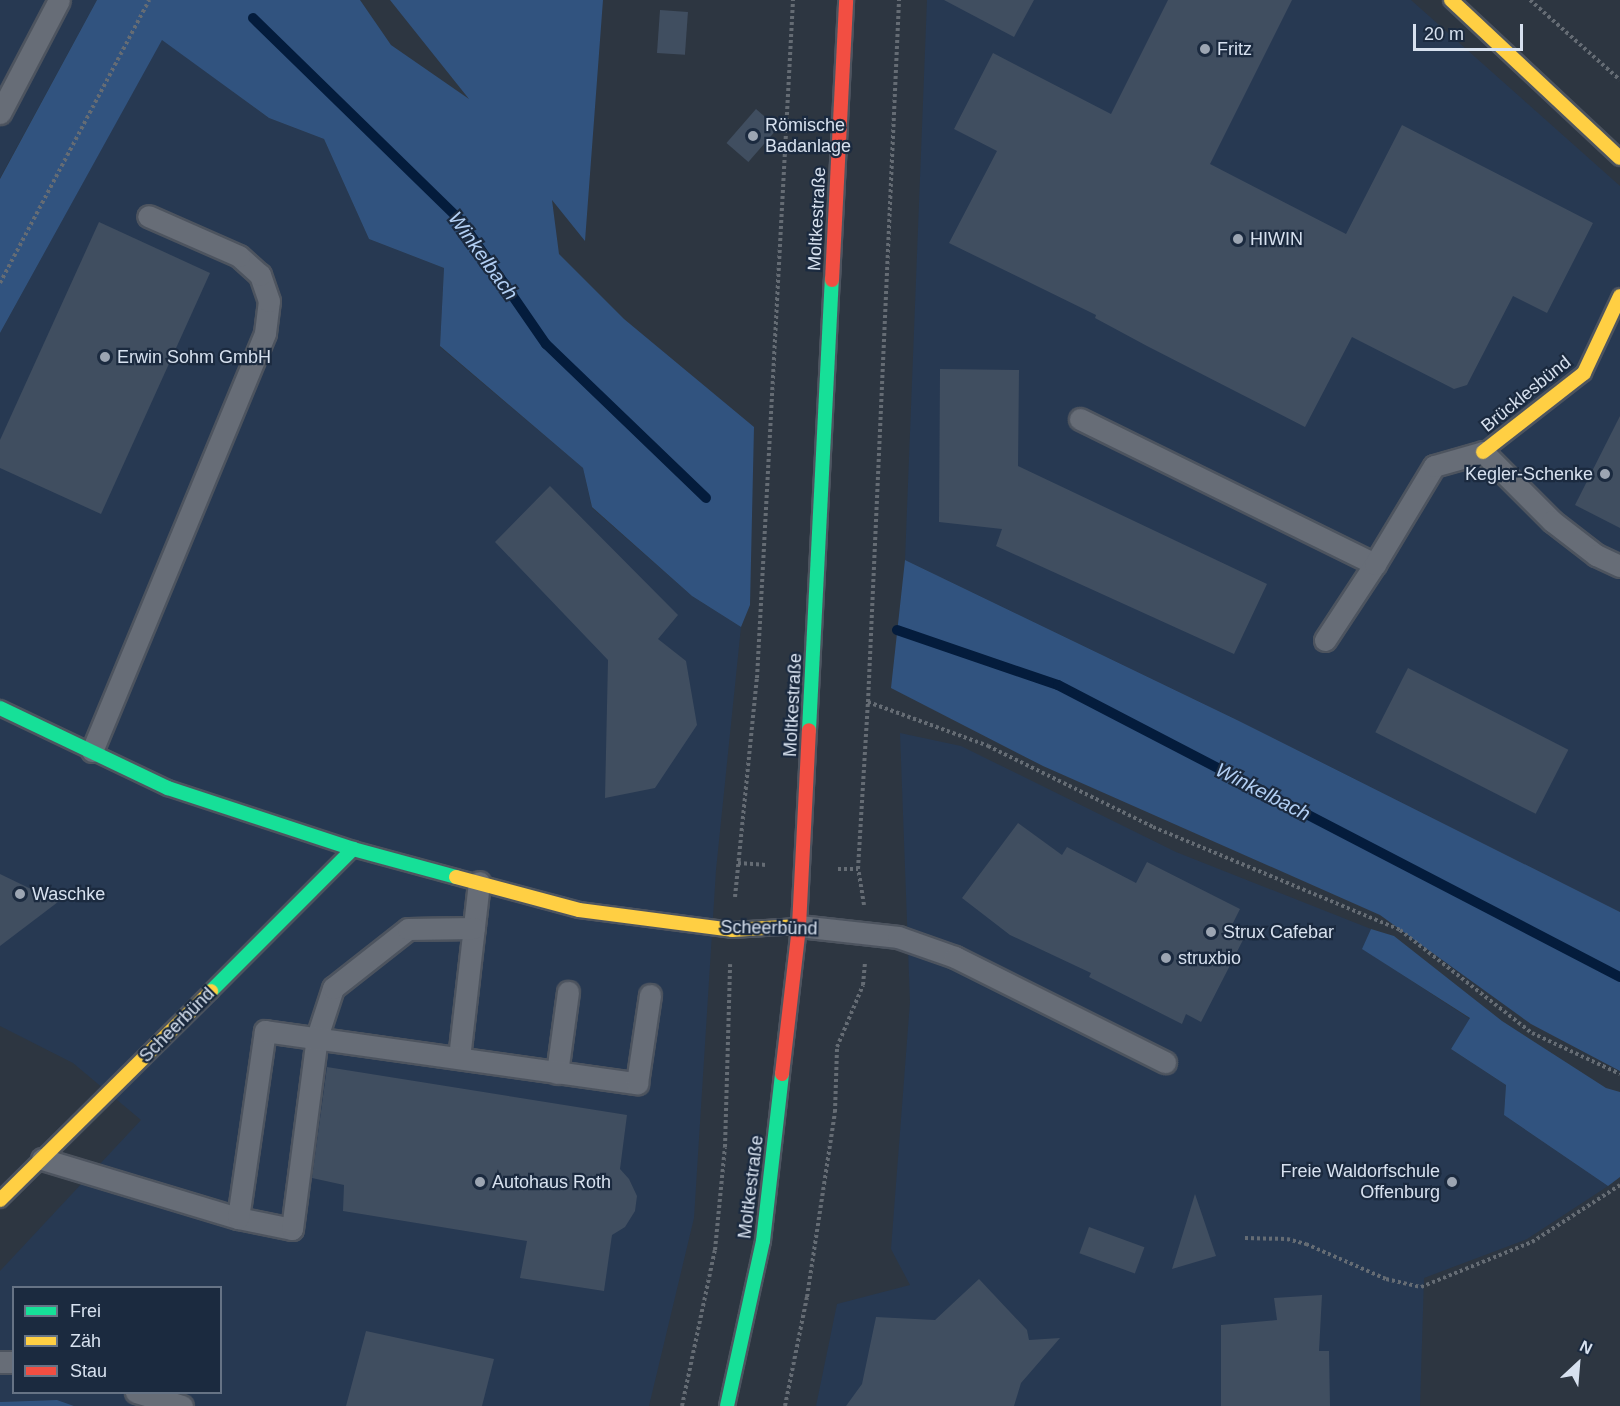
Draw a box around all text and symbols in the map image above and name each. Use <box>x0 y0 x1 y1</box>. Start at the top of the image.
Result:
scale bar <box>1416 12 1526 50</box>
text: 20 m <box>1424 24 1464 44</box>
place label: Fritz <box>1217 38 1252 60</box>
marker: Fritz <box>1198 42 1212 56</box>
place label: Römische Badanlage <box>765 115 851 158</box>
marker: Römische Badanlage <box>746 129 760 143</box>
street label: Moltkestraße <box>803 166 831 272</box>
water label: Winkelbach <box>443 207 523 305</box>
place label: HIWIN <box>1250 228 1303 250</box>
marker: HIWIN <box>1231 232 1245 246</box>
place label: Erwin Sohm GmbH <box>117 346 271 368</box>
marker: Erwin Sohm GmbH <box>98 350 112 364</box>
street label: Brücklesbünd <box>1477 351 1575 437</box>
place label: Kegler-Schenke <box>1465 463 1593 485</box>
marker: Kegler-Schenke <box>1598 467 1612 481</box>
street label: Moltkestraße <box>779 652 807 758</box>
water label: Winkelbach <box>1212 758 1314 826</box>
place label: Waschke <box>32 883 105 905</box>
marker: Waschke <box>13 887 27 901</box>
street label: Scheerbünd <box>720 916 818 940</box>
place label: Strux Cafebar <box>1223 921 1334 943</box>
marker: Strux Cafebar <box>1204 925 1218 939</box>
place label: struxbio <box>1178 947 1241 969</box>
marker: struxbio <box>1159 951 1173 965</box>
street label: Scheerbünd <box>135 983 219 1067</box>
street label: Moltkestraße <box>734 1134 768 1240</box>
place label: Freie Waldorfschule Offenburg <box>1281 1161 1440 1204</box>
place label: Autohaus Roth <box>492 1171 611 1193</box>
marker: Autohaus Roth <box>473 1175 487 1189</box>
marker: Freie Waldorfschule Offenburg <box>1445 1175 1459 1189</box>
legend <box>12 1286 222 1394</box>
text: Frei <box>70 1301 101 1321</box>
text: Zäh <box>70 1331 101 1351</box>
north arrow <box>1548 1334 1608 1394</box>
text: N <box>1577 1337 1595 1358</box>
text: Stau <box>70 1361 107 1381</box>

